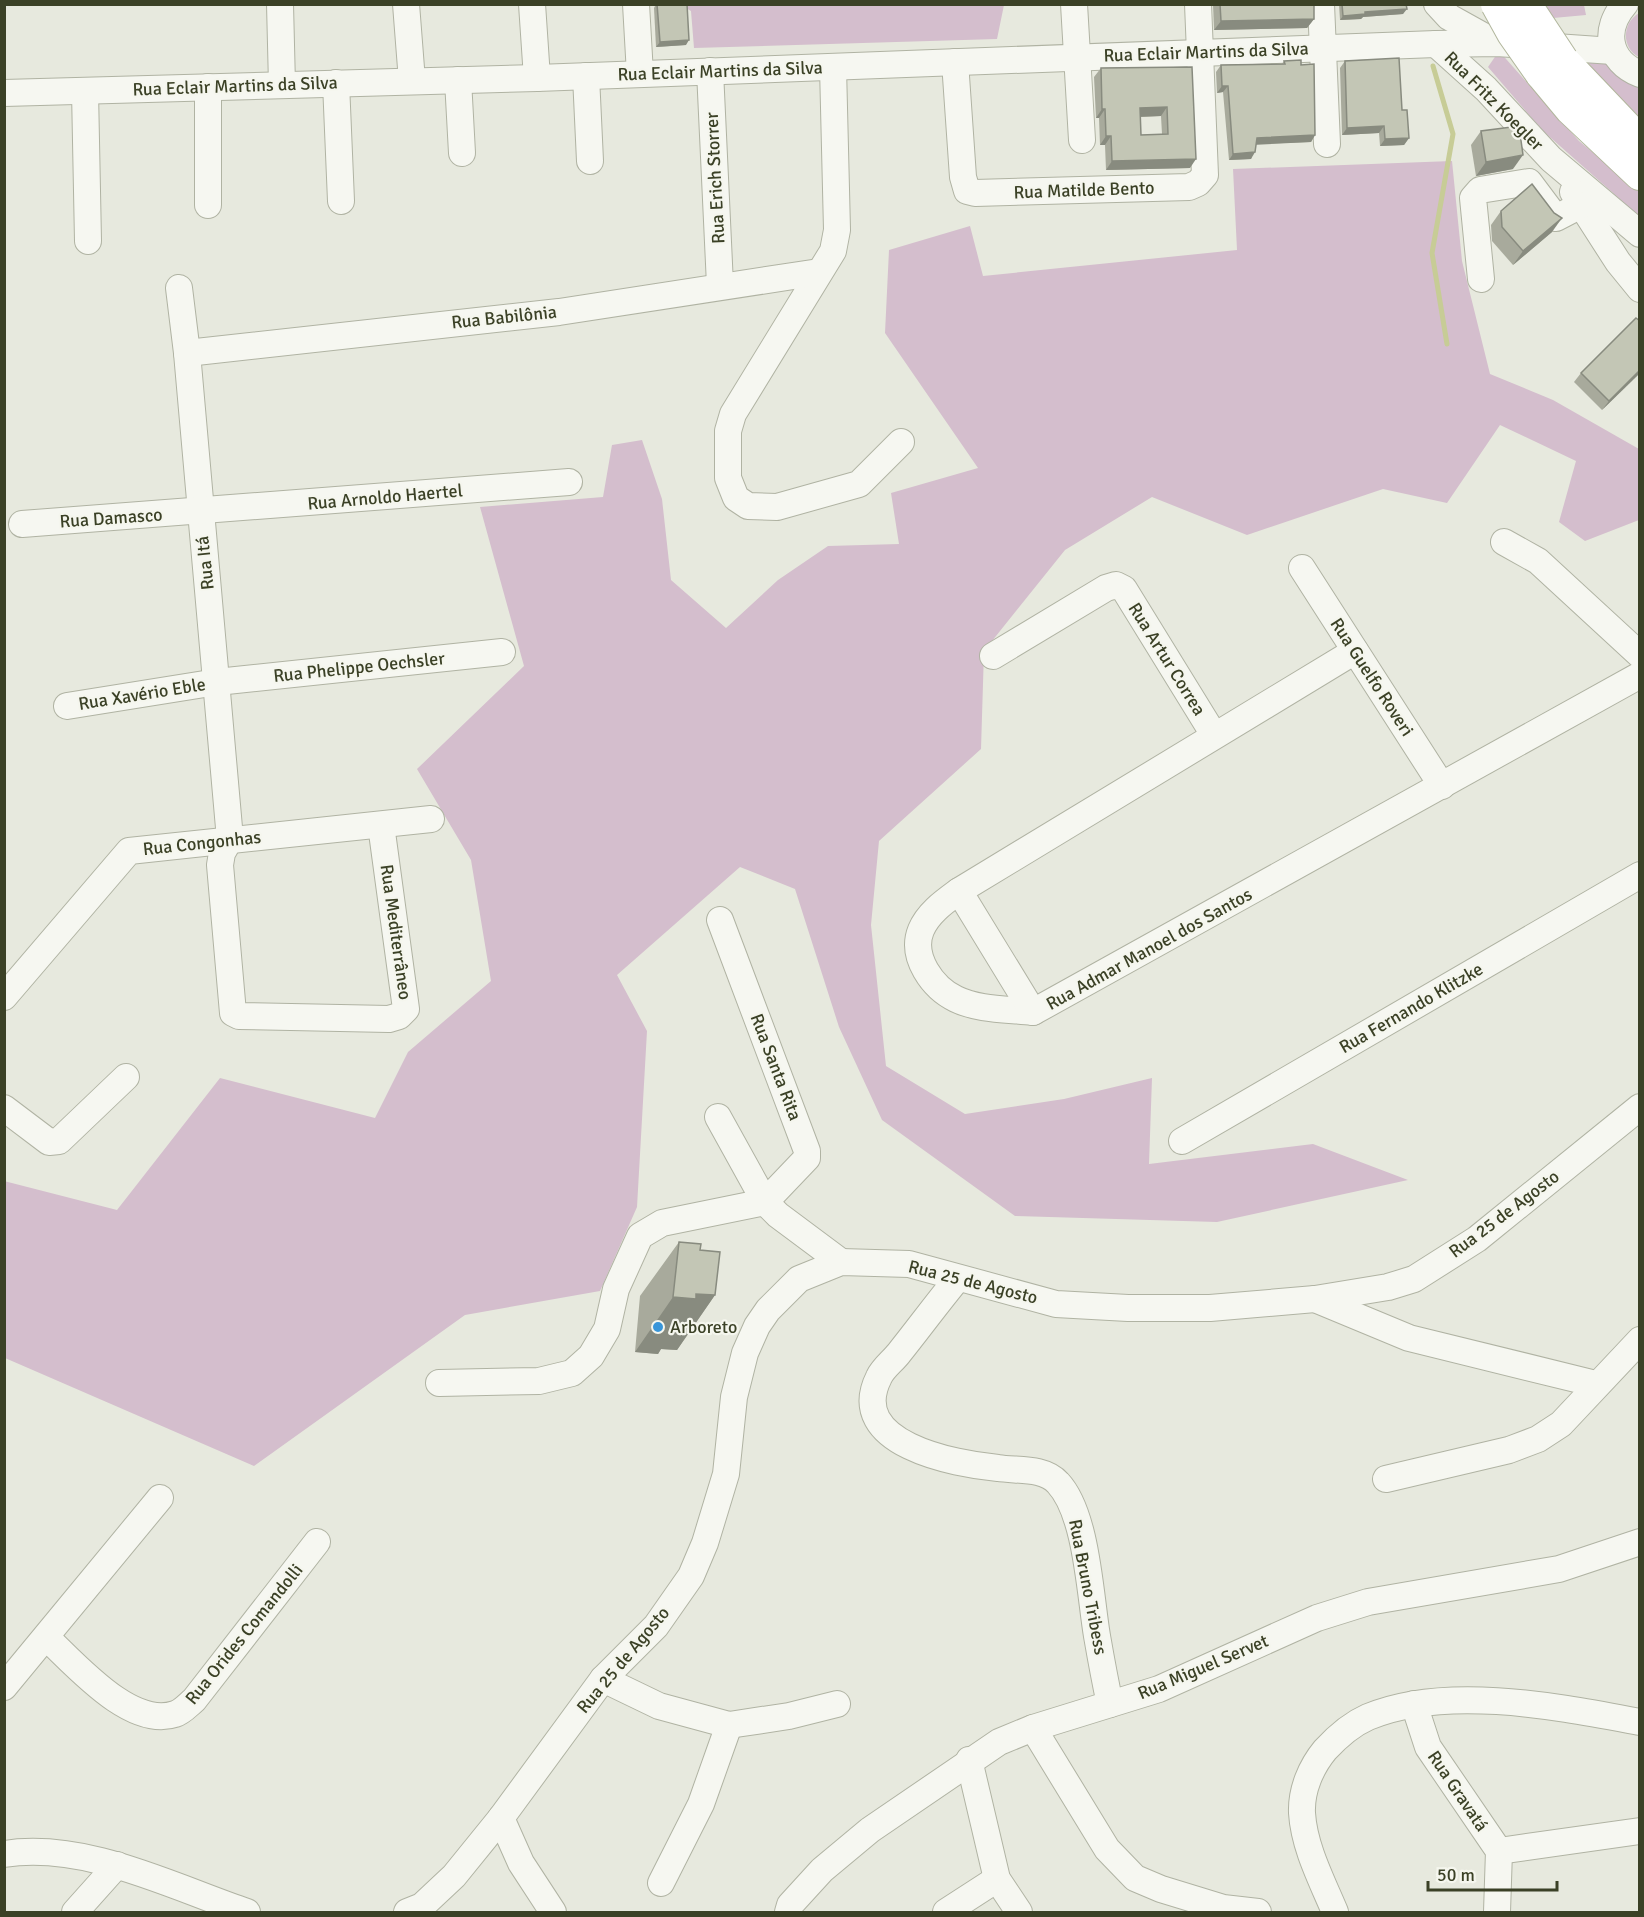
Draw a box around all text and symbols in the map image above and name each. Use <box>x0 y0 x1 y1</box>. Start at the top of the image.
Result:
street label: Rua Eclair Martins da Silva <box>1103 37 1309 67</box>
street label: Rua Fritz Koegler <box>1440 47 1549 156</box>
street label: Rua Eclair Martins da Silva <box>617 56 823 86</box>
street label: Rua Eclair Martins da Silva <box>132 71 338 101</box>
street label: Rua Erich Storrer <box>701 111 729 244</box>
street label: Rua Matilde Bento <box>1013 177 1155 203</box>
street label: Rua Babilônia <box>450 301 558 333</box>
street label: Rua Arnoldo Haertel <box>306 479 464 515</box>
street label: Rua Damasco <box>59 503 163 533</box>
street label: Rua Itá <box>191 535 219 591</box>
street label: Rua Artur Correa <box>1123 598 1211 720</box>
street label: Rua Guelfo Roveri <box>1326 614 1418 740</box>
street label: Rua Phelippe Oechsler <box>272 647 446 687</box>
street label: Rua Xavério Eble <box>77 673 207 715</box>
street label: Rua Congonhas <box>142 826 262 860</box>
street label: Rua Mediterrâneo <box>376 863 416 1001</box>
street label: Rua Admar Manoel dos Santos <box>1042 883 1256 1015</box>
street label: Rua Fernando Klitzke <box>1335 958 1487 1058</box>
street label: Rua Santa Rita <box>746 1010 806 1124</box>
street label: Rua 25 de Agosto <box>1445 1165 1563 1263</box>
street label: Rua 25 de Agosto <box>906 1255 1040 1309</box>
place label: Arboreto <box>670 1316 737 1338</box>
marker: Arboreto <box>651 1320 665 1334</box>
street label: Rua Bruno Tribess <box>1064 1517 1112 1657</box>
street label: Rua Orides Comandolli <box>180 1559 308 1709</box>
street label: Rua 25 de Agosto <box>572 1602 674 1718</box>
street label: Rua Miguel Servet <box>1134 1630 1272 1704</box>
street label: Rua Gravatá <box>1423 1746 1493 1836</box>
scale bar <box>1428 1854 1557 1892</box>
text: 50 m <box>1437 1864 1475 1886</box>

